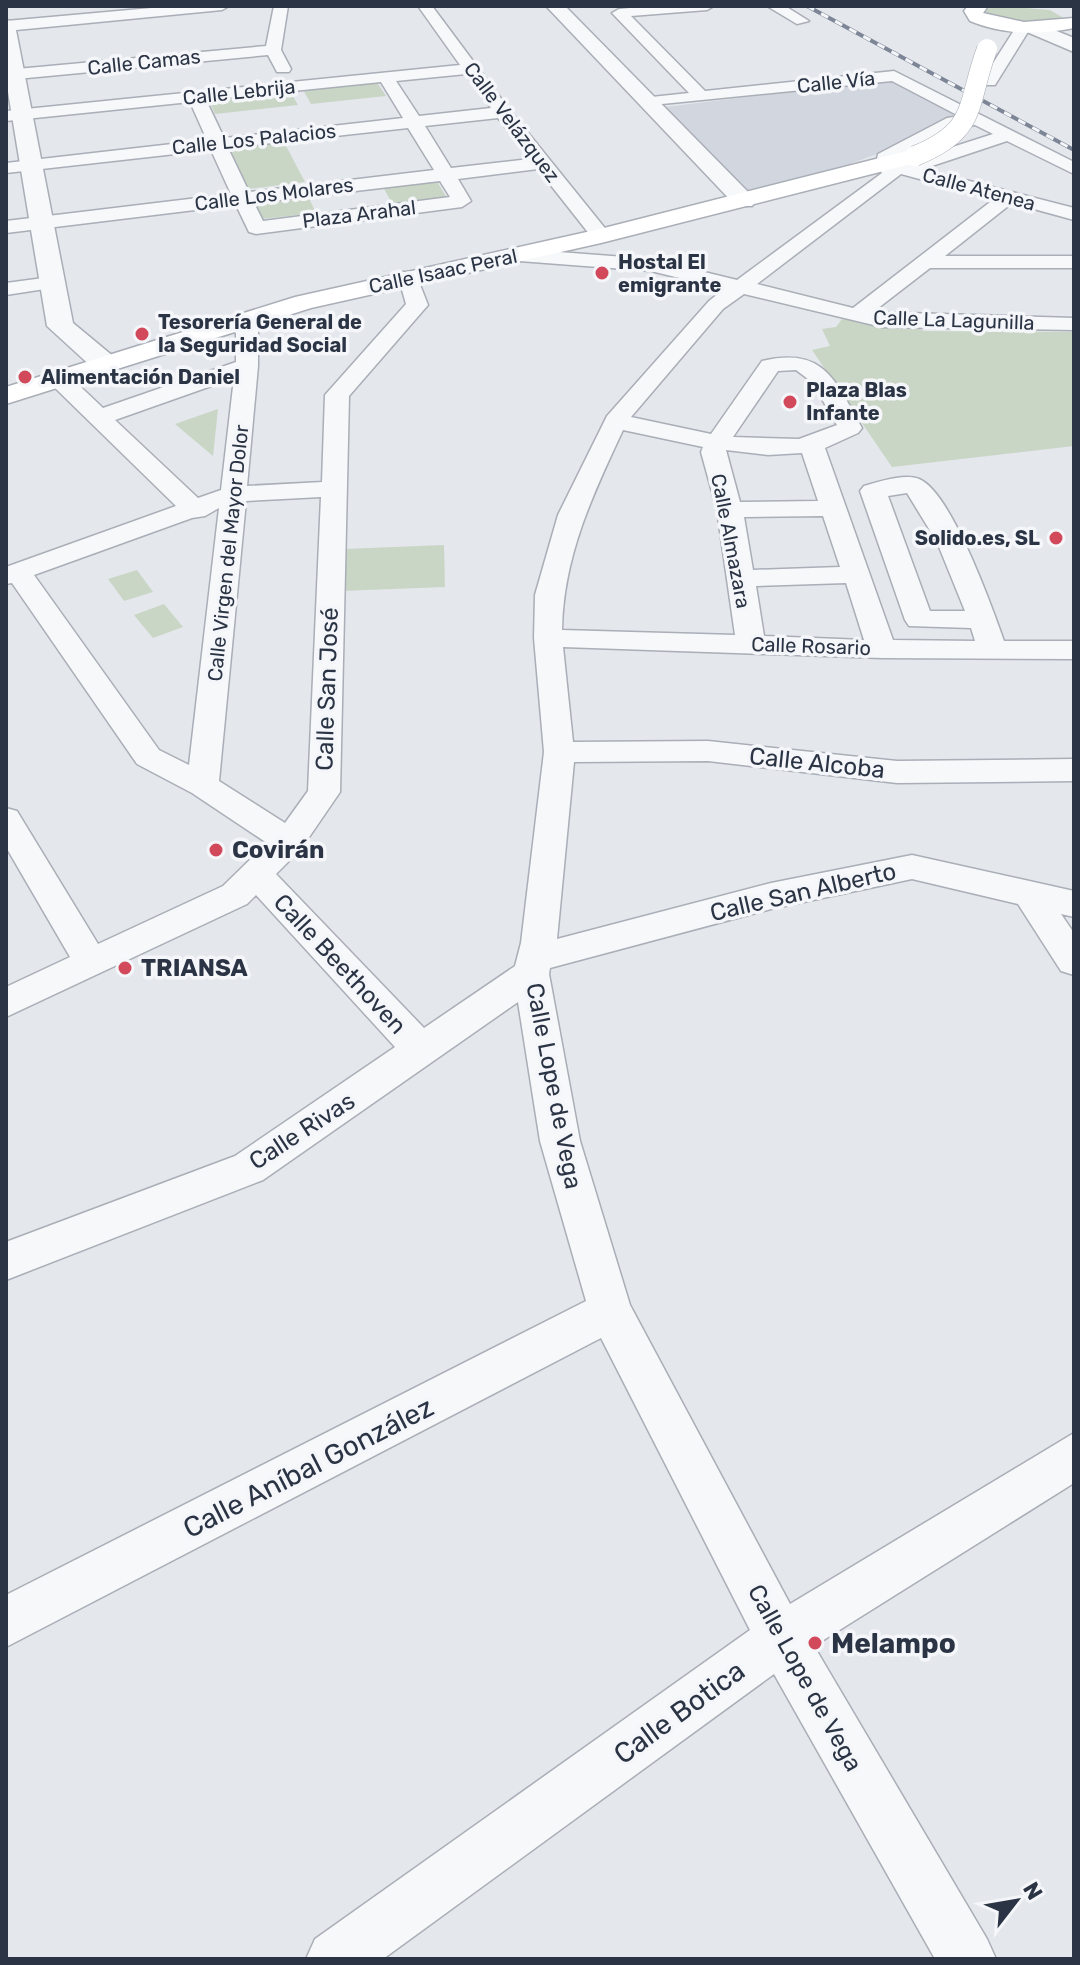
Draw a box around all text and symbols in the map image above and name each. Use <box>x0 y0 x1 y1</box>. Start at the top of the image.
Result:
street label: Calle Camas <box>86 44 202 80</box>
street label: Calle Velázquez <box>459 57 565 187</box>
street label: Calle Vía <box>796 66 876 98</box>
street label: Calle Lebrija <box>182 74 296 110</box>
street label: Calle Los Palacios <box>171 118 337 160</box>
street label: Calle Atenea <box>920 162 1038 216</box>
street label: Calle Los Molares <box>193 172 355 216</box>
street label: Plaza Arahal <box>301 195 417 233</box>
street label: Calle Isaac Peral <box>367 244 519 298</box>
place label: Hostal El emigrante <box>618 250 721 297</box>
marker: Hostal El emigrante <box>593 264 611 282</box>
street label: Calle La Lagunilla <box>873 305 1035 335</box>
place label: Tesorería General de la Seguridad Social <box>158 310 362 357</box>
marker: Tesorería General de la Seguridad Social <box>133 325 151 343</box>
place label: Alimentación Daniel <box>41 365 240 389</box>
marker: Alimentación Daniel <box>16 368 34 386</box>
place label: Plaza Blas Infante <box>806 378 907 425</box>
marker: Plaza Blas Infante <box>781 393 799 411</box>
street label: Calle Virgen del Mayor Dolor <box>203 423 253 683</box>
street label: Calle Almazara <box>706 472 756 610</box>
place label: Solido.es, SL <box>915 526 1040 550</box>
marker: Solido.es, SL <box>1047 529 1065 547</box>
street label: Calle San José <box>310 607 344 771</box>
street label: Calle Rosario <box>751 632 871 660</box>
street label: Calle Alcoba <box>748 742 886 784</box>
place label: Covirán <box>232 836 324 864</box>
marker: Covirán <box>207 841 225 859</box>
street label: Calle San Alberto <box>707 857 899 927</box>
street label: Calle Beethoven <box>268 888 412 1040</box>
place label: TRIANSA <box>141 954 248 982</box>
marker: TRIANSA <box>116 959 134 977</box>
street label: Calle Lope de Vega <box>520 981 588 1191</box>
street label: Calle Rivas <box>244 1087 360 1175</box>
street label: Calle Aníbal González <box>178 1390 439 1545</box>
street label: Calle Lope de Vega <box>742 1580 868 1776</box>
place label: Melampo <box>831 1627 956 1660</box>
marker: Melampo <box>806 1634 824 1652</box>
street label: Calle Botica <box>607 1654 751 1771</box>
north arrow <box>976 1861 1056 1941</box>
text: N <box>1017 1877 1048 1905</box>

